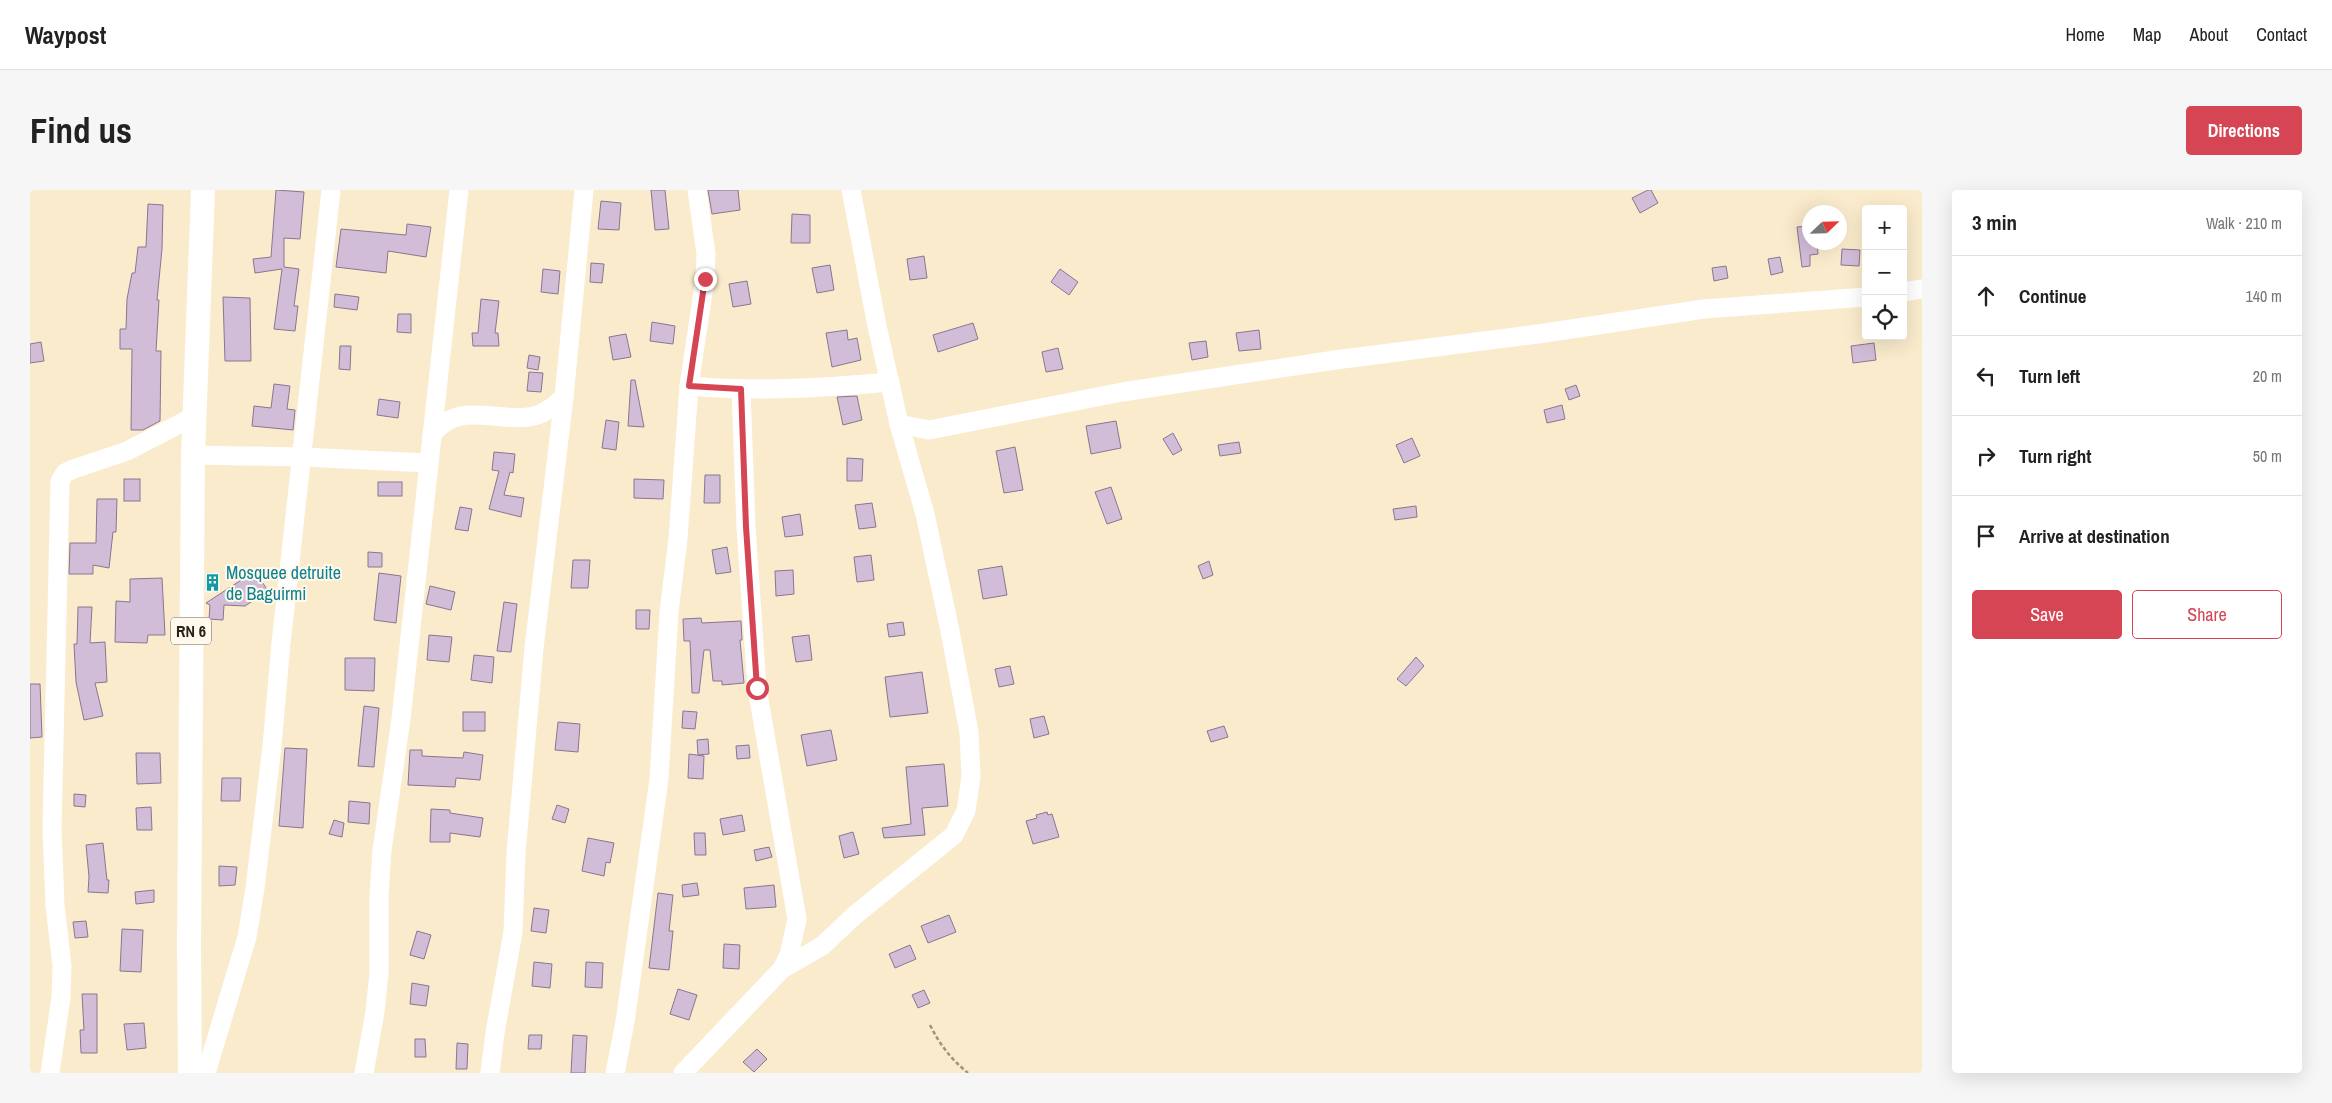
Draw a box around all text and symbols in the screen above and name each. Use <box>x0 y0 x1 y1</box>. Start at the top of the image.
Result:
text: Waypost <box>25 19 106 51</box>
text: Home <box>2065 22 2105 47</box>
text: Map <box>2133 22 2162 47</box>
text: About <box>2190 22 2228 47</box>
text: Contact <box>2256 22 2307 47</box>
button: Directions <box>2186 106 2302 155</box>
text: Find us <box>30 107 132 154</box>
north arrow <box>1802 205 1847 250</box>
map controls <box>1862 205 1907 340</box>
button: + <box>1862 205 1907 250</box>
text: 3 min <box>1972 208 2017 237</box>
text: Walk · 210 m <box>2206 212 2282 234</box>
button: − <box>1862 250 1907 295</box>
route end <box>694 268 717 291</box>
icon: ahead <box>1972 282 2000 310</box>
text: Continue <box>2019 283 2087 309</box>
text: 140 m <box>2246 285 2282 307</box>
button: locate <box>1862 295 1907 340</box>
icon: left <box>1972 362 2000 390</box>
text: Turn left <box>2019 363 2080 389</box>
text: 20 m <box>2253 365 2282 387</box>
icon: right <box>1972 442 2000 470</box>
text: Turn right <box>2019 443 2091 469</box>
text: 50 m <box>2253 445 2282 467</box>
icon: arrive <box>1972 522 2000 550</box>
text: Arrive at destination <box>2019 523 2170 549</box>
place label: Mosquee detruite de Baguirmi <box>226 560 341 606</box>
building icon: Mosquee detruite de Baguirmi <box>202 572 222 592</box>
button: Save <box>1972 590 2122 639</box>
button: Share <box>2132 590 2282 639</box>
road number: RN 6 <box>171 618 211 644</box>
route start <box>746 677 769 700</box>

